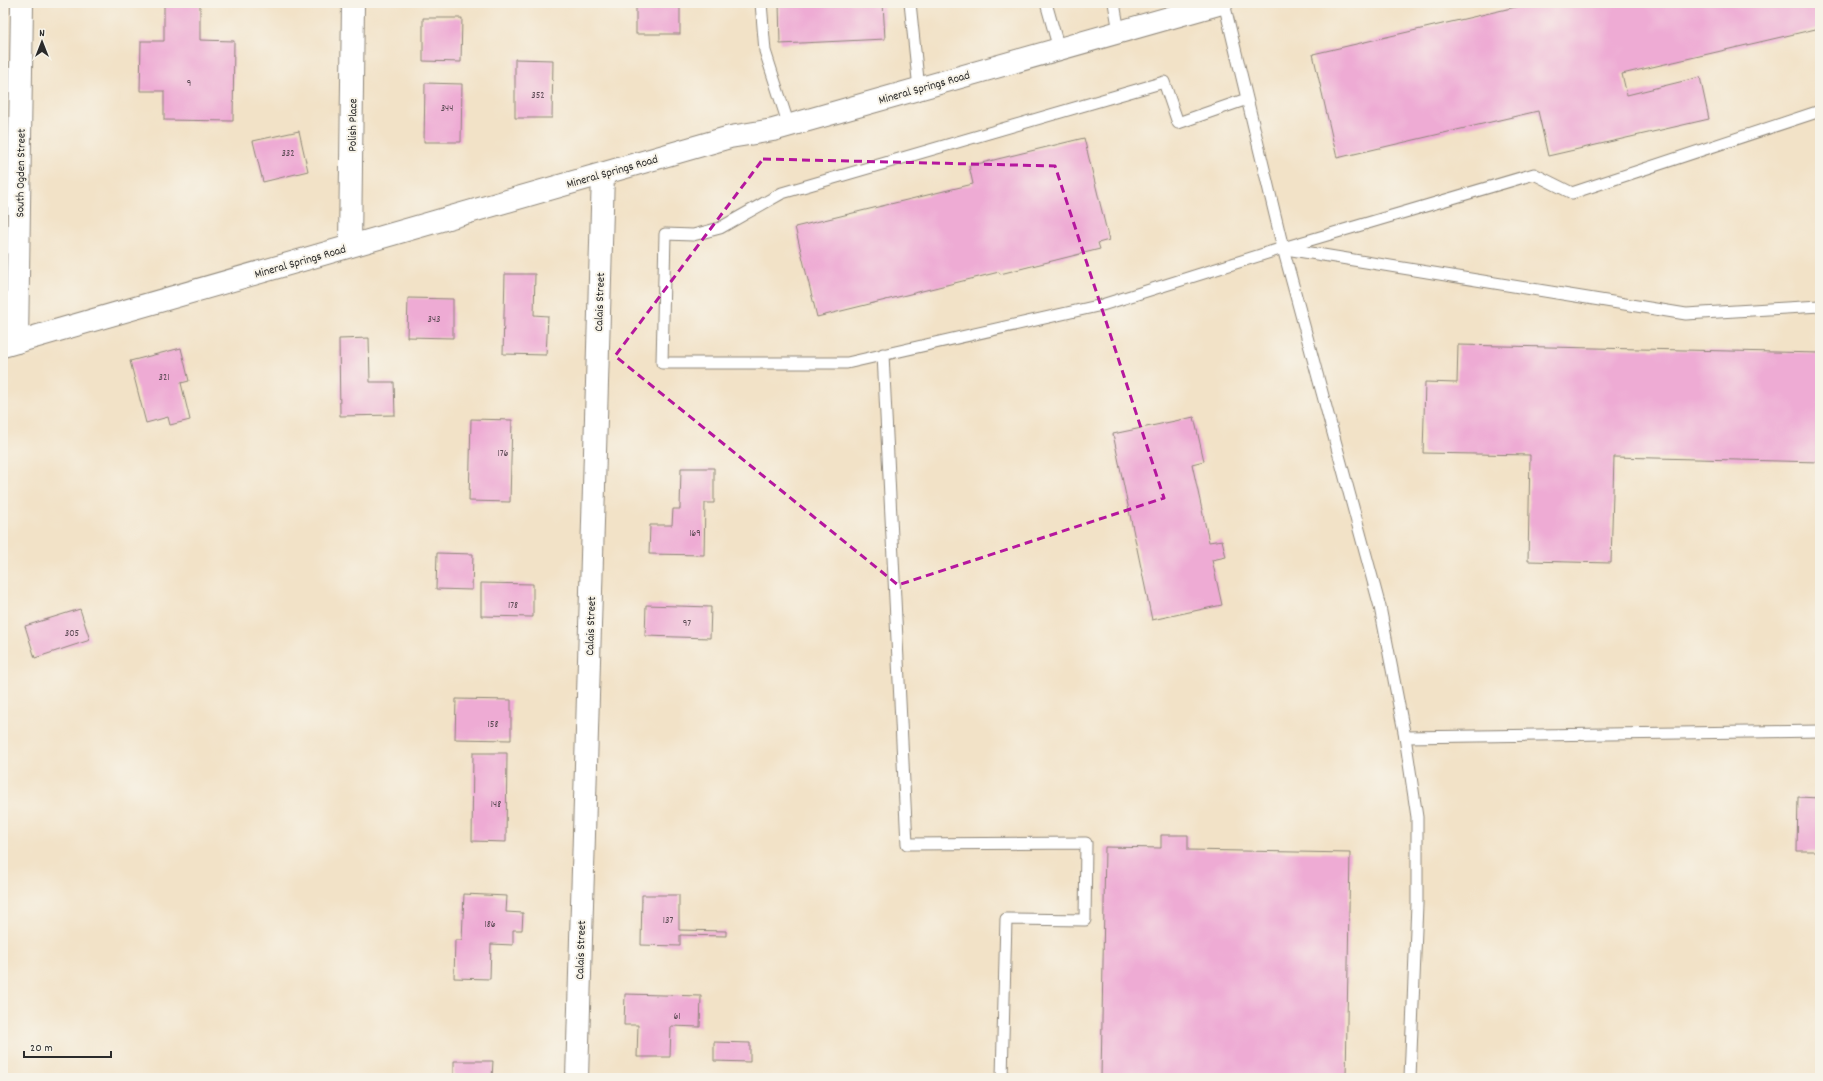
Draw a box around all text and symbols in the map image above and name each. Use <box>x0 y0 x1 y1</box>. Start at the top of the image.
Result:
north arrow <box>22 22 62 62</box>
text: N <box>39 26 45 42</box>
street label: Mineral Springs Road <box>877 67 972 110</box>
house number: 9 <box>187 77 191 91</box>
house number: 352 <box>531 89 545 103</box>
street label: Polish Place <box>345 98 362 152</box>
house number: 344 <box>441 102 453 116</box>
street label: South Ogden Street <box>12 128 31 218</box>
house number: 332 <box>281 147 295 161</box>
street label: Mineral Springs Road <box>565 151 660 194</box>
street label: Mineral Springs Road <box>253 241 348 284</box>
street label: Calais Street <box>591 272 610 332</box>
house number: 343 <box>427 313 441 327</box>
house number: 321 <box>159 371 170 385</box>
house number: 176 <box>498 447 509 461</box>
house number: 169 <box>689 527 701 541</box>
street label: Calais Street <box>582 596 601 656</box>
house number: 178 <box>508 599 518 613</box>
house number: 97 <box>683 617 691 631</box>
house number: 305 <box>65 627 80 641</box>
house number: 158 <box>488 718 498 732</box>
house number: 148 <box>491 798 501 812</box>
house number: 137 <box>663 914 673 928</box>
house number: 186 <box>484 918 496 932</box>
street label: Calais Street <box>572 920 591 980</box>
house number: 61 <box>673 1010 681 1024</box>
scale bar <box>24 1033 111 1059</box>
text: 20 m <box>30 1040 53 1057</box>

